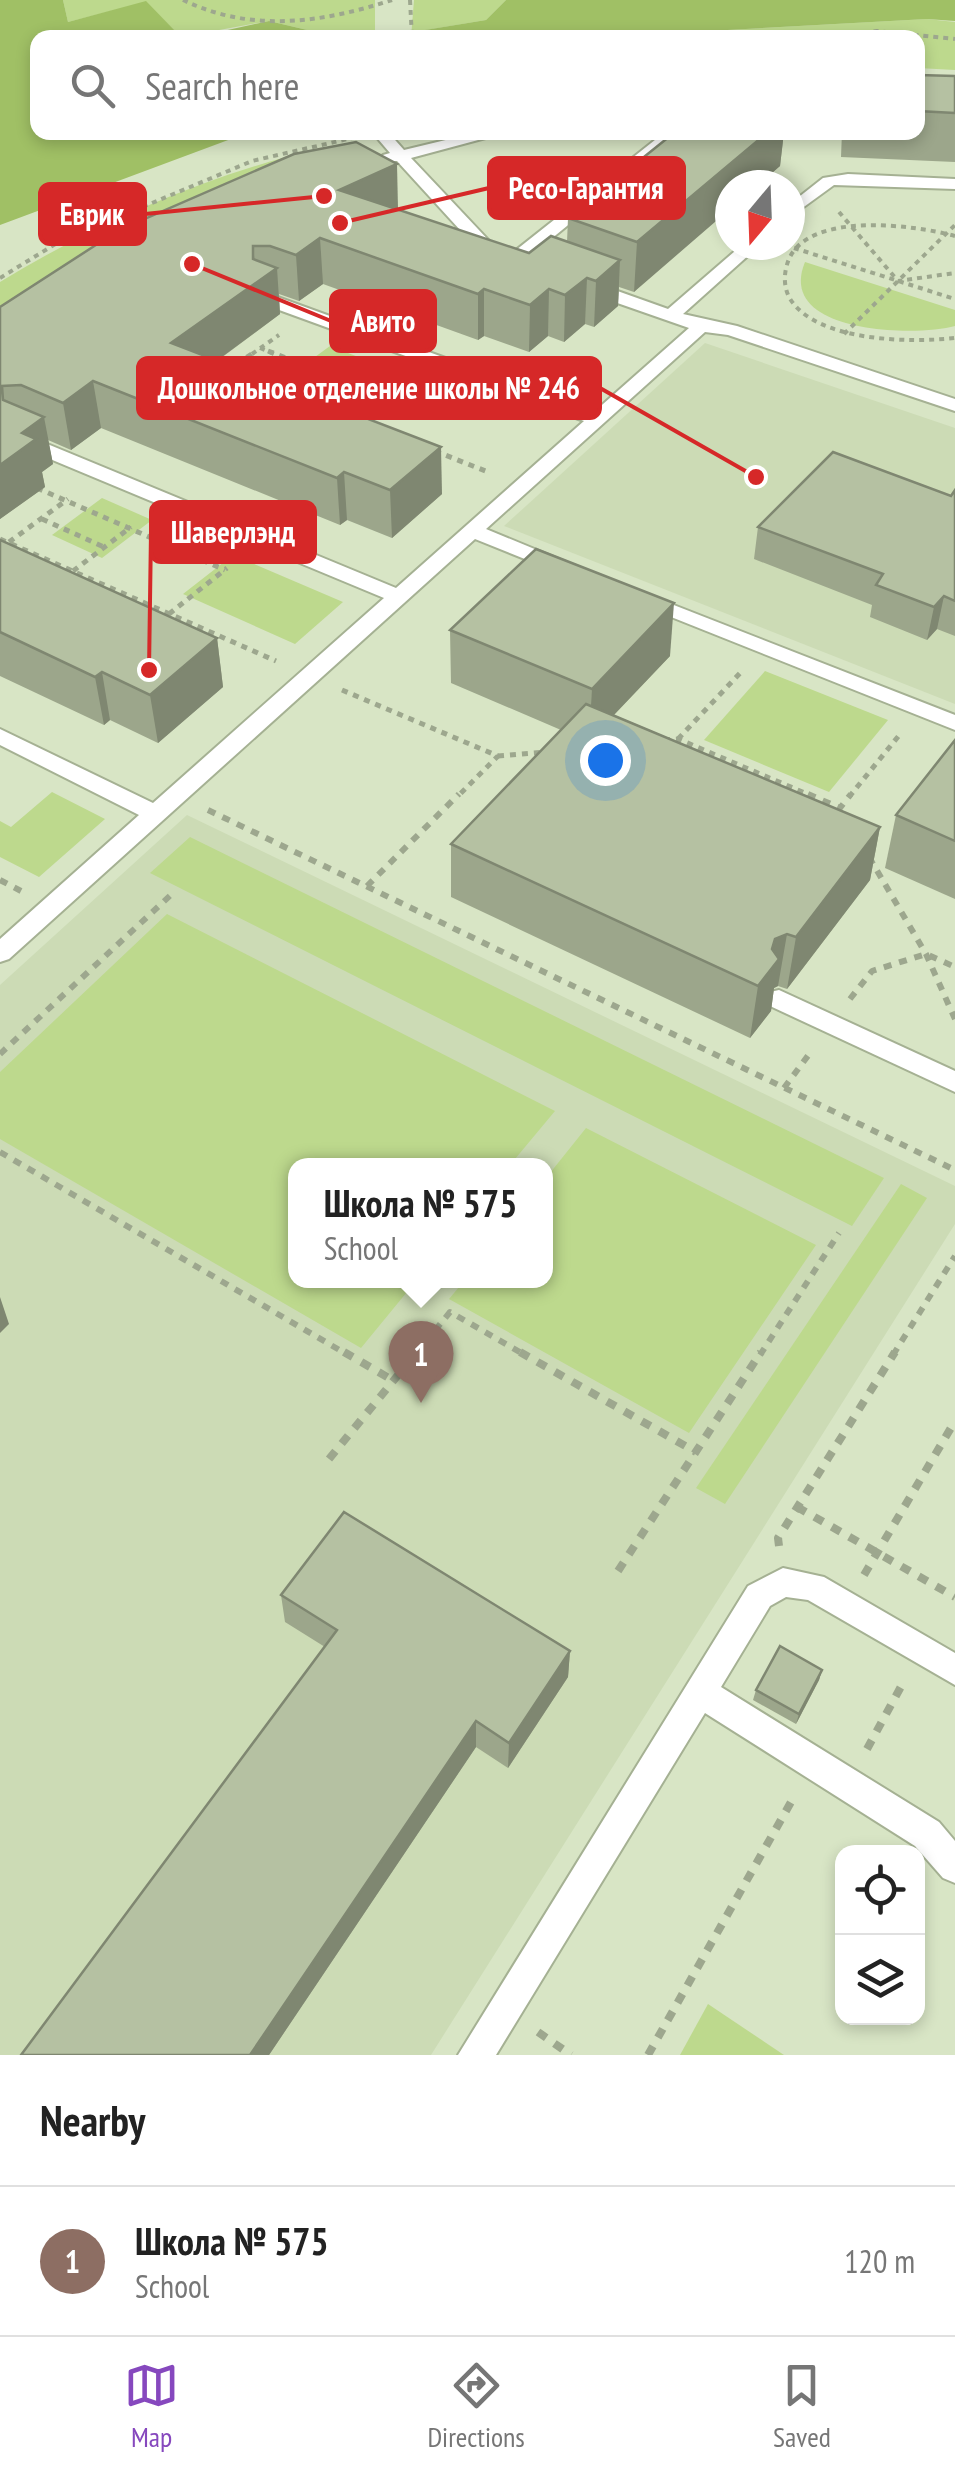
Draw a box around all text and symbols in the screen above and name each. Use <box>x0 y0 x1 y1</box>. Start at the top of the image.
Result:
search box <box>30 30 925 140</box>
icon: search <box>65 58 120 113</box>
text: Search here <box>145 61 299 110</box>
callout: Ресо-Гарантия <box>489 158 684 218</box>
text: Ресо-Гарантия <box>508 168 664 207</box>
north arrow <box>715 170 805 260</box>
callout: Еврик <box>40 184 145 244</box>
text: Еврик <box>60 194 125 233</box>
callout: Авито <box>331 291 435 351</box>
text: Авито <box>350 301 415 340</box>
callout: Дошкольное отделение школы № 246 <box>138 358 600 418</box>
text: Дошкольное отделение школы № 246 <box>158 368 580 407</box>
callout: Шаверлэнд <box>151 502 315 562</box>
text: Шаверлэнд <box>171 512 295 551</box>
your location <box>580 735 631 786</box>
popup <box>288 1158 553 1288</box>
text: Школа № 575 <box>324 1178 517 1227</box>
text: School <box>324 1227 398 1269</box>
pin: 1 <box>388 1320 454 1403</box>
map controls <box>835 1845 925 2025</box>
button: locate <box>835 1845 925 1935</box>
button: layers <box>835 1935 925 2025</box>
text: Nearby <box>40 2093 145 2148</box>
text: Школа № 575 <box>135 2216 329 2265</box>
text: 1 <box>65 2240 80 2282</box>
text: 120 m <box>844 2240 915 2282</box>
text: School <box>135 2265 209 2307</box>
tab: Map <box>124 2358 179 2455</box>
tab: Directions <box>427 2358 525 2455</box>
tab: Saved <box>773 2358 831 2455</box>

